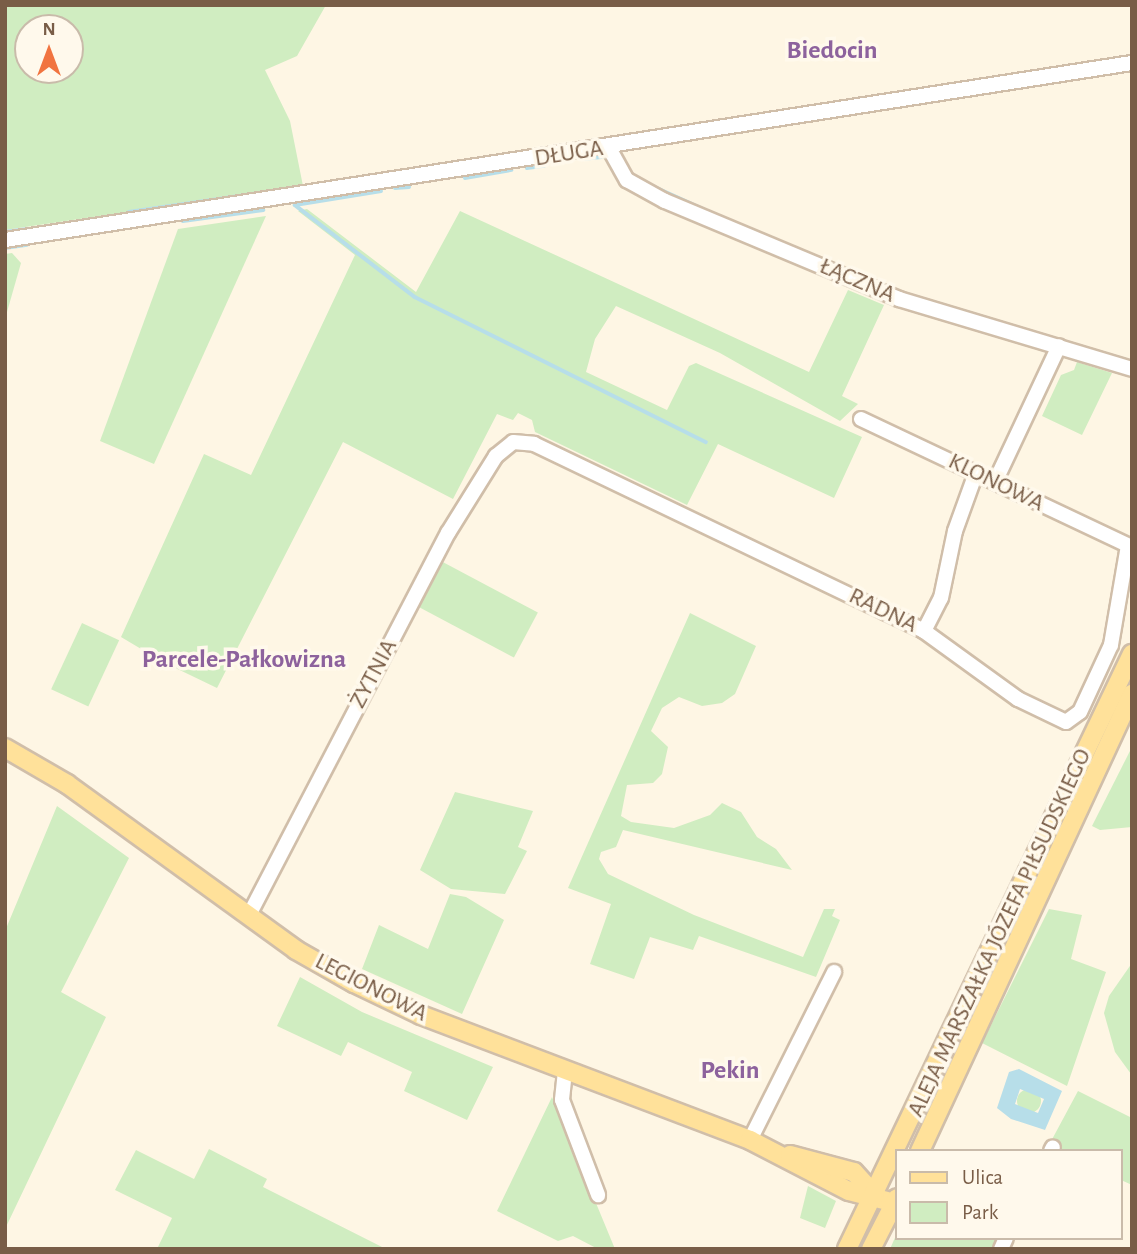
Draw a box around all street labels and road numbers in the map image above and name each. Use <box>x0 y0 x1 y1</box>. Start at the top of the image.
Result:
street label: DŁUGA <box>533 134 605 174</box>
street label: ŁĄCZNA <box>815 252 899 310</box>
street label: KLONOWA <box>943 447 1049 519</box>
street label: RADNA <box>844 582 922 640</box>
street label: ŻYTNIA <box>344 635 404 713</box>
street label: ALEJA MARSZAŁKA JÓZEFA PIŁSUDSKIEGO <box>902 744 1098 1122</box>
street label: LEGIONOWA <box>310 947 432 1029</box>

